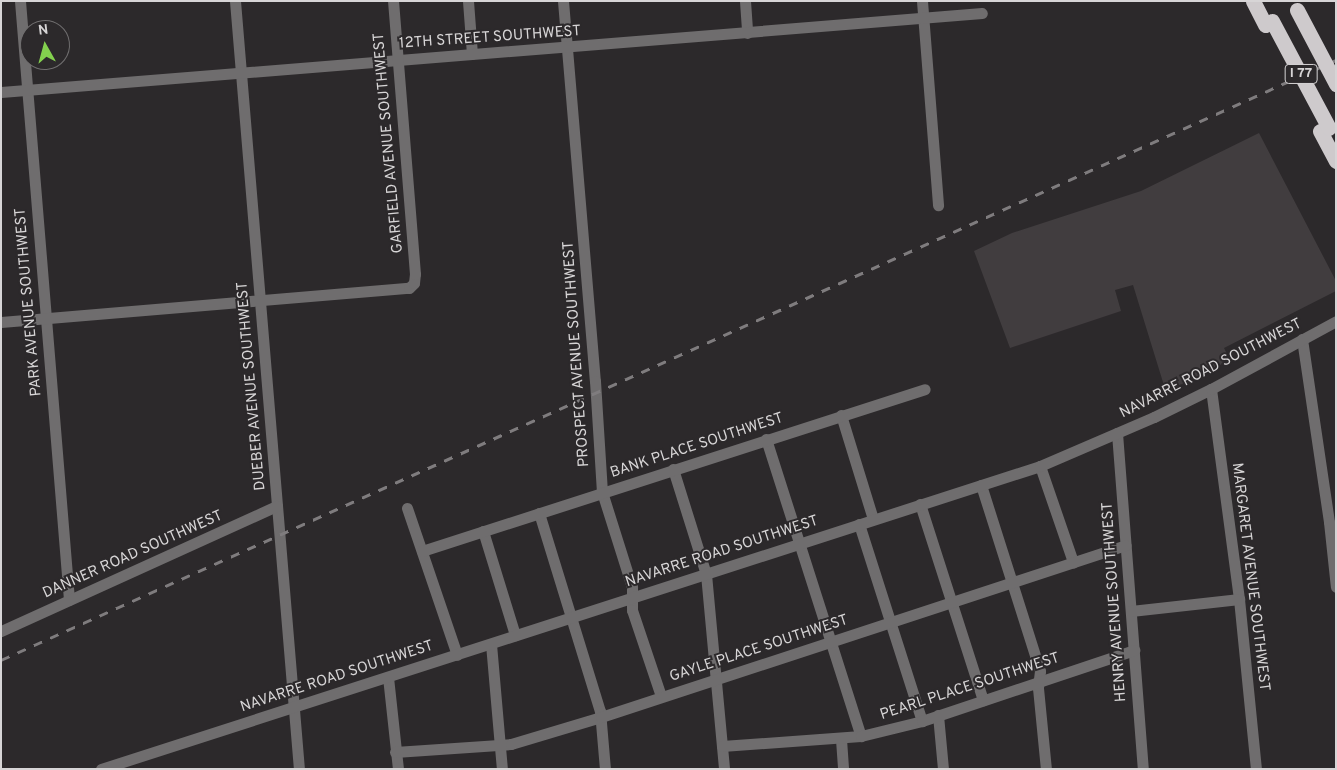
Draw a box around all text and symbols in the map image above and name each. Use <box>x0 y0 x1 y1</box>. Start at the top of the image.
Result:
north arrow <box>20 20 70 70</box>
text: N <box>37 22 49 40</box>
street label: 12TH STREET SOUTHWEST <box>398 23 582 53</box>
street label: GARFIELD AVENUE SOUTHWEST <box>370 32 408 254</box>
road number: I 77 <box>1284 62 1318 86</box>
street label: PARK AVENUE SOUTHWEST <box>12 207 46 397</box>
street label: PROSPECT AVENUE SOUTHWEST <box>560 240 594 468</box>
street label: DUEBER AVENUE SOUTHWEST <box>234 280 270 492</box>
street label: NAVARRE ROAD SOUTHWEST <box>1117 315 1305 423</box>
street label: BANK PLACE SOUTHWEST <box>608 409 786 483</box>
street label: MARGARET AVENUE SOUTHWEST <box>1227 461 1273 693</box>
street label: HENRY AVENUE SOUTHWEST <box>1099 501 1131 703</box>
street label: DANNER ROAD SOUTHWEST <box>40 507 226 603</box>
street label: NAVARRE ROAD SOUTHWEST <box>623 512 821 592</box>
street label: GAYLE PLACE SOUTHWEST <box>667 612 851 686</box>
street label: NAVARRE ROAD SOUTHWEST <box>238 637 436 717</box>
street label: PEARL PLACE SOUTHWEST <box>878 649 1062 725</box>

